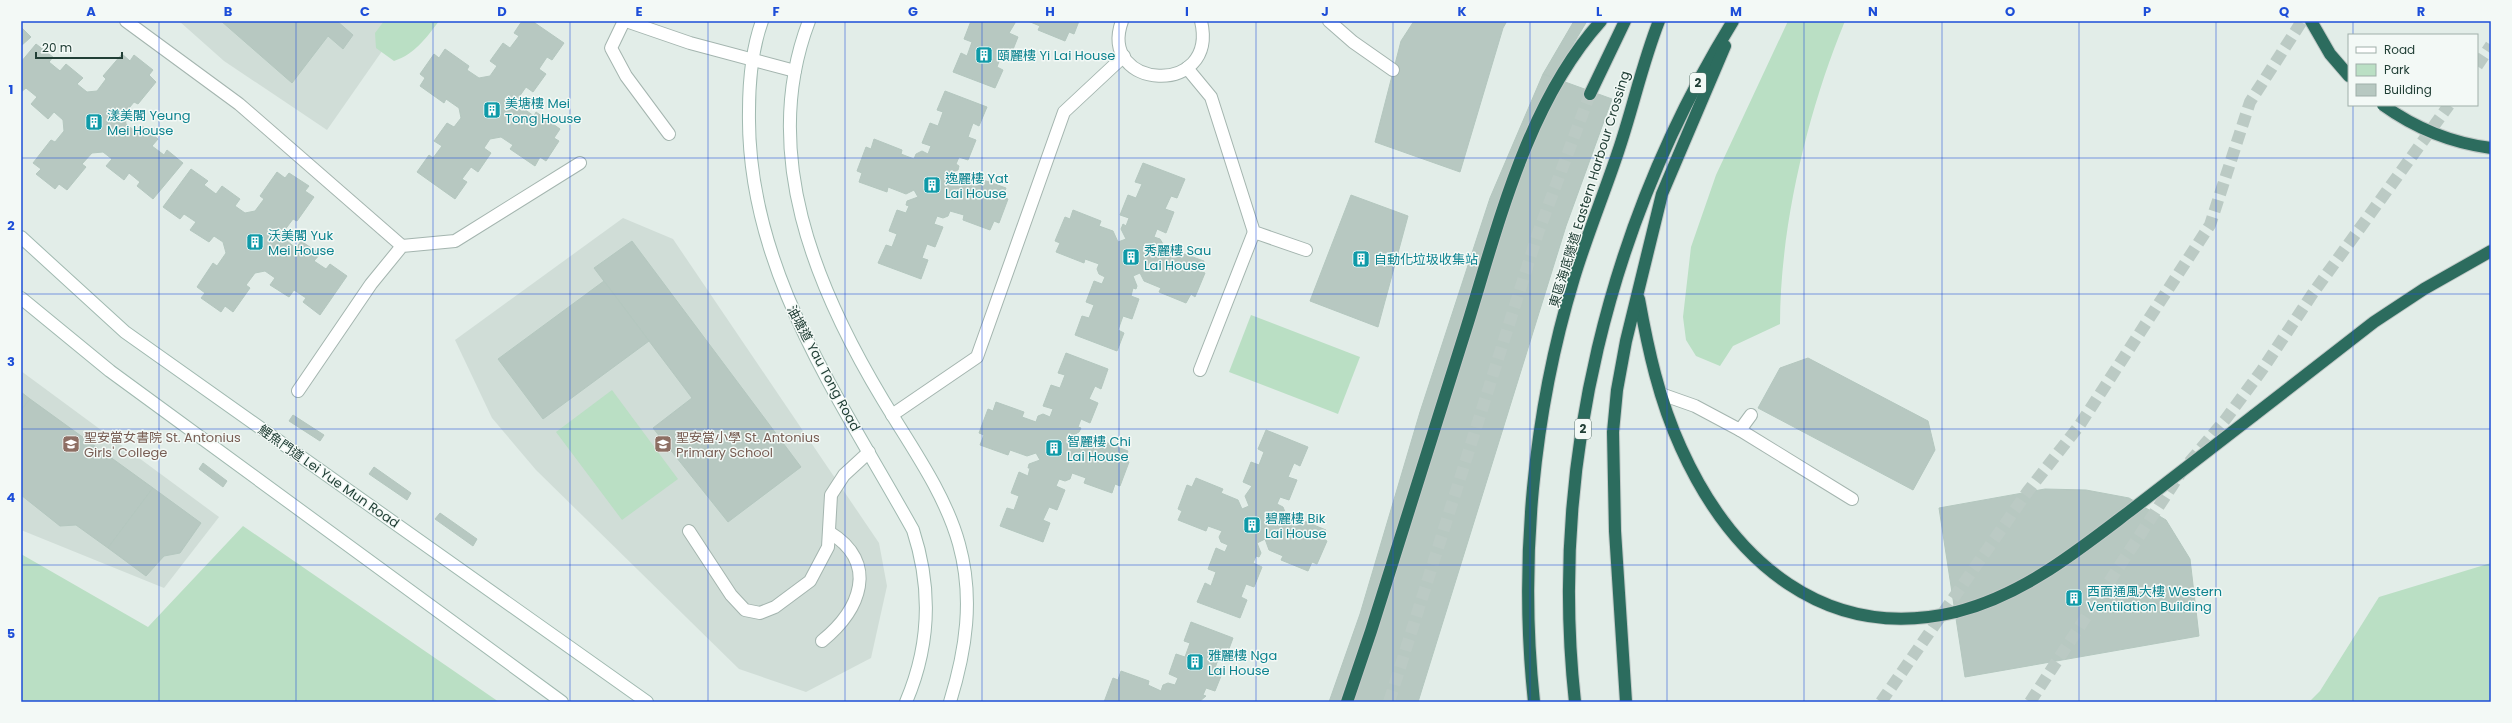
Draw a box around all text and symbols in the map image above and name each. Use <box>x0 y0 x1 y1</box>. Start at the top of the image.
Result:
text: A <box>86 2 96 21</box>
text: B <box>224 2 233 21</box>
text: C <box>360 2 370 21</box>
text: D <box>497 2 507 21</box>
text: E <box>635 2 643 21</box>
text: F <box>772 2 780 21</box>
text: G <box>908 2 918 21</box>
text: H <box>1045 2 1055 21</box>
text: I <box>1185 2 1189 21</box>
text: J <box>1321 2 1329 21</box>
text: K <box>1457 2 1467 21</box>
text: L <box>1596 2 1602 21</box>
text: M <box>1730 2 1742 21</box>
text: N <box>1868 2 1878 21</box>
text: O <box>2005 2 2015 21</box>
text: P <box>2143 2 2151 21</box>
text: Q <box>2279 2 2289 21</box>
text: R <box>2417 2 2425 21</box>
scale bar <box>36 34 122 60</box>
legend <box>2348 34 2478 106</box>
text: 20 m <box>42 39 72 56</box>
text: Road <box>2384 41 2415 58</box>
building icon: 頤麗樓 Yi Lai House <box>974 45 994 65</box>
place label: 頤麗樓 Yi Lai House <box>997 46 1115 65</box>
text: Park <box>2384 61 2411 78</box>
street label: 東區海底隧道 Eastern Harbour Crossing <box>1544 68 1635 310</box>
road number: 2 <box>1690 73 1706 93</box>
text: 1 <box>9 80 13 99</box>
text: Building <box>2384 81 2432 98</box>
place label: 美塘樓 Mei Tong House <box>505 94 581 128</box>
building icon: 美塘樓 Mei Tong House <box>482 100 502 120</box>
place label: 漾美閣 Yeung Mei House <box>107 106 191 140</box>
building icon: 漾美閣 Yeung Mei House <box>84 112 104 132</box>
place label: 逸麗樓 Yat Lai House <box>945 169 1009 203</box>
building icon: 逸麗樓 Yat Lai House <box>922 175 942 195</box>
text: 2 <box>7 216 15 235</box>
place label: 沃美閣 Yuk Mei House <box>268 226 334 260</box>
building icon: 沃美閣 Yuk Mei House <box>245 232 265 252</box>
place label: 秀麗樓 Sau Lai House <box>1144 241 1211 275</box>
building icon: 秀麗樓 Sau Lai House <box>1121 247 1141 267</box>
building icon: 自動化垃圾收集站 <box>1351 249 1371 269</box>
place label: 自動化垃圾收集站 <box>1374 250 1478 269</box>
street label: 油塘道 Yau Tong Road <box>782 302 865 435</box>
text: 3 <box>7 352 15 371</box>
road number: 2 <box>1575 419 1591 439</box>
street label: 鯉魚門道 Lei Yue Mun Road <box>254 420 403 532</box>
place label: 聖安當女書院 St. Antonius Girls' College <box>84 428 241 462</box>
place label: 聖安當小學 St. Antonius Primary School <box>676 428 820 462</box>
place label: 智麗樓 Chi Lai House <box>1067 432 1131 466</box>
school or university icon: 聖安當女書院 St. Antonius Girls' College <box>61 434 81 454</box>
school or university icon: 聖安當小學 St. Antonius Primary School <box>653 434 673 454</box>
building icon: 智麗樓 Chi Lai House <box>1044 438 1064 458</box>
text: 4 <box>7 488 16 507</box>
place label: 碧麗樓 Bik Lai House <box>1265 509 1327 543</box>
building icon: 碧麗樓 Bik Lai House <box>1242 515 1262 535</box>
place label: 西面通風大樓 Western Ventilation Building <box>2087 582 2222 616</box>
building icon: 西面通風大樓 Western Ventilation Building <box>2064 588 2084 608</box>
text: 5 <box>7 624 15 643</box>
place label: 雅麗樓 Nga Lai House <box>1208 646 1277 680</box>
building icon: 雅麗樓 Nga Lai House <box>1185 652 1205 672</box>

